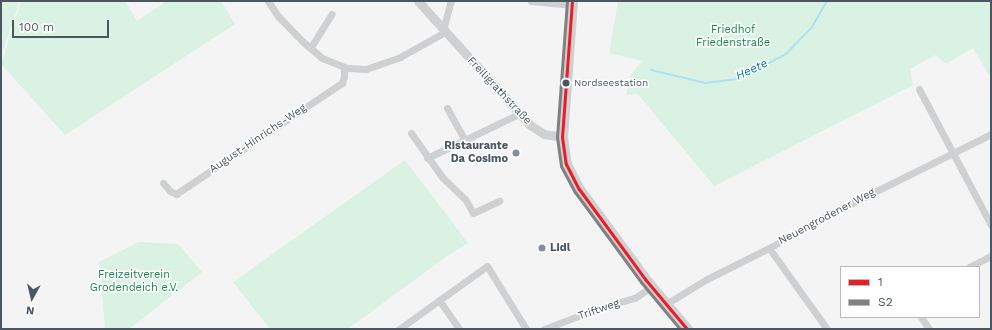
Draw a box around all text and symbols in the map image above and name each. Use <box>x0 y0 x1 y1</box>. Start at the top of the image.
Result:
scale bar <box>14 12 111 38</box>
text: 100 m <box>19 20 54 34</box>
park label: Friedhof Friedenstraße <box>696 24 770 50</box>
street label: Freiligrathstraße <box>464 54 534 128</box>
water label: Heete <box>734 56 770 84</box>
place label: Nordseestation <box>574 77 648 89</box>
marker: Nordseestation <box>561 78 571 88</box>
street label: August-Hinrichs-Weg <box>207 102 309 176</box>
place label: Ristaurante Da Cosimo <box>444 140 508 166</box>
marker: Ristaurante Da Cosimo <box>511 148 521 158</box>
street label: Neuengrodener Weg <box>776 186 878 248</box>
place label: Lidl <box>550 241 570 255</box>
marker: Lidl <box>537 243 547 253</box>
legend <box>840 266 980 318</box>
park label: Freizeitverein Grodendeich e.V. <box>90 269 178 295</box>
text: 1 <box>878 275 883 289</box>
north arrow <box>12 278 52 318</box>
text: S2 <box>878 295 893 309</box>
street label: Triftweg <box>577 297 621 323</box>
text: N <box>25 303 35 317</box>

